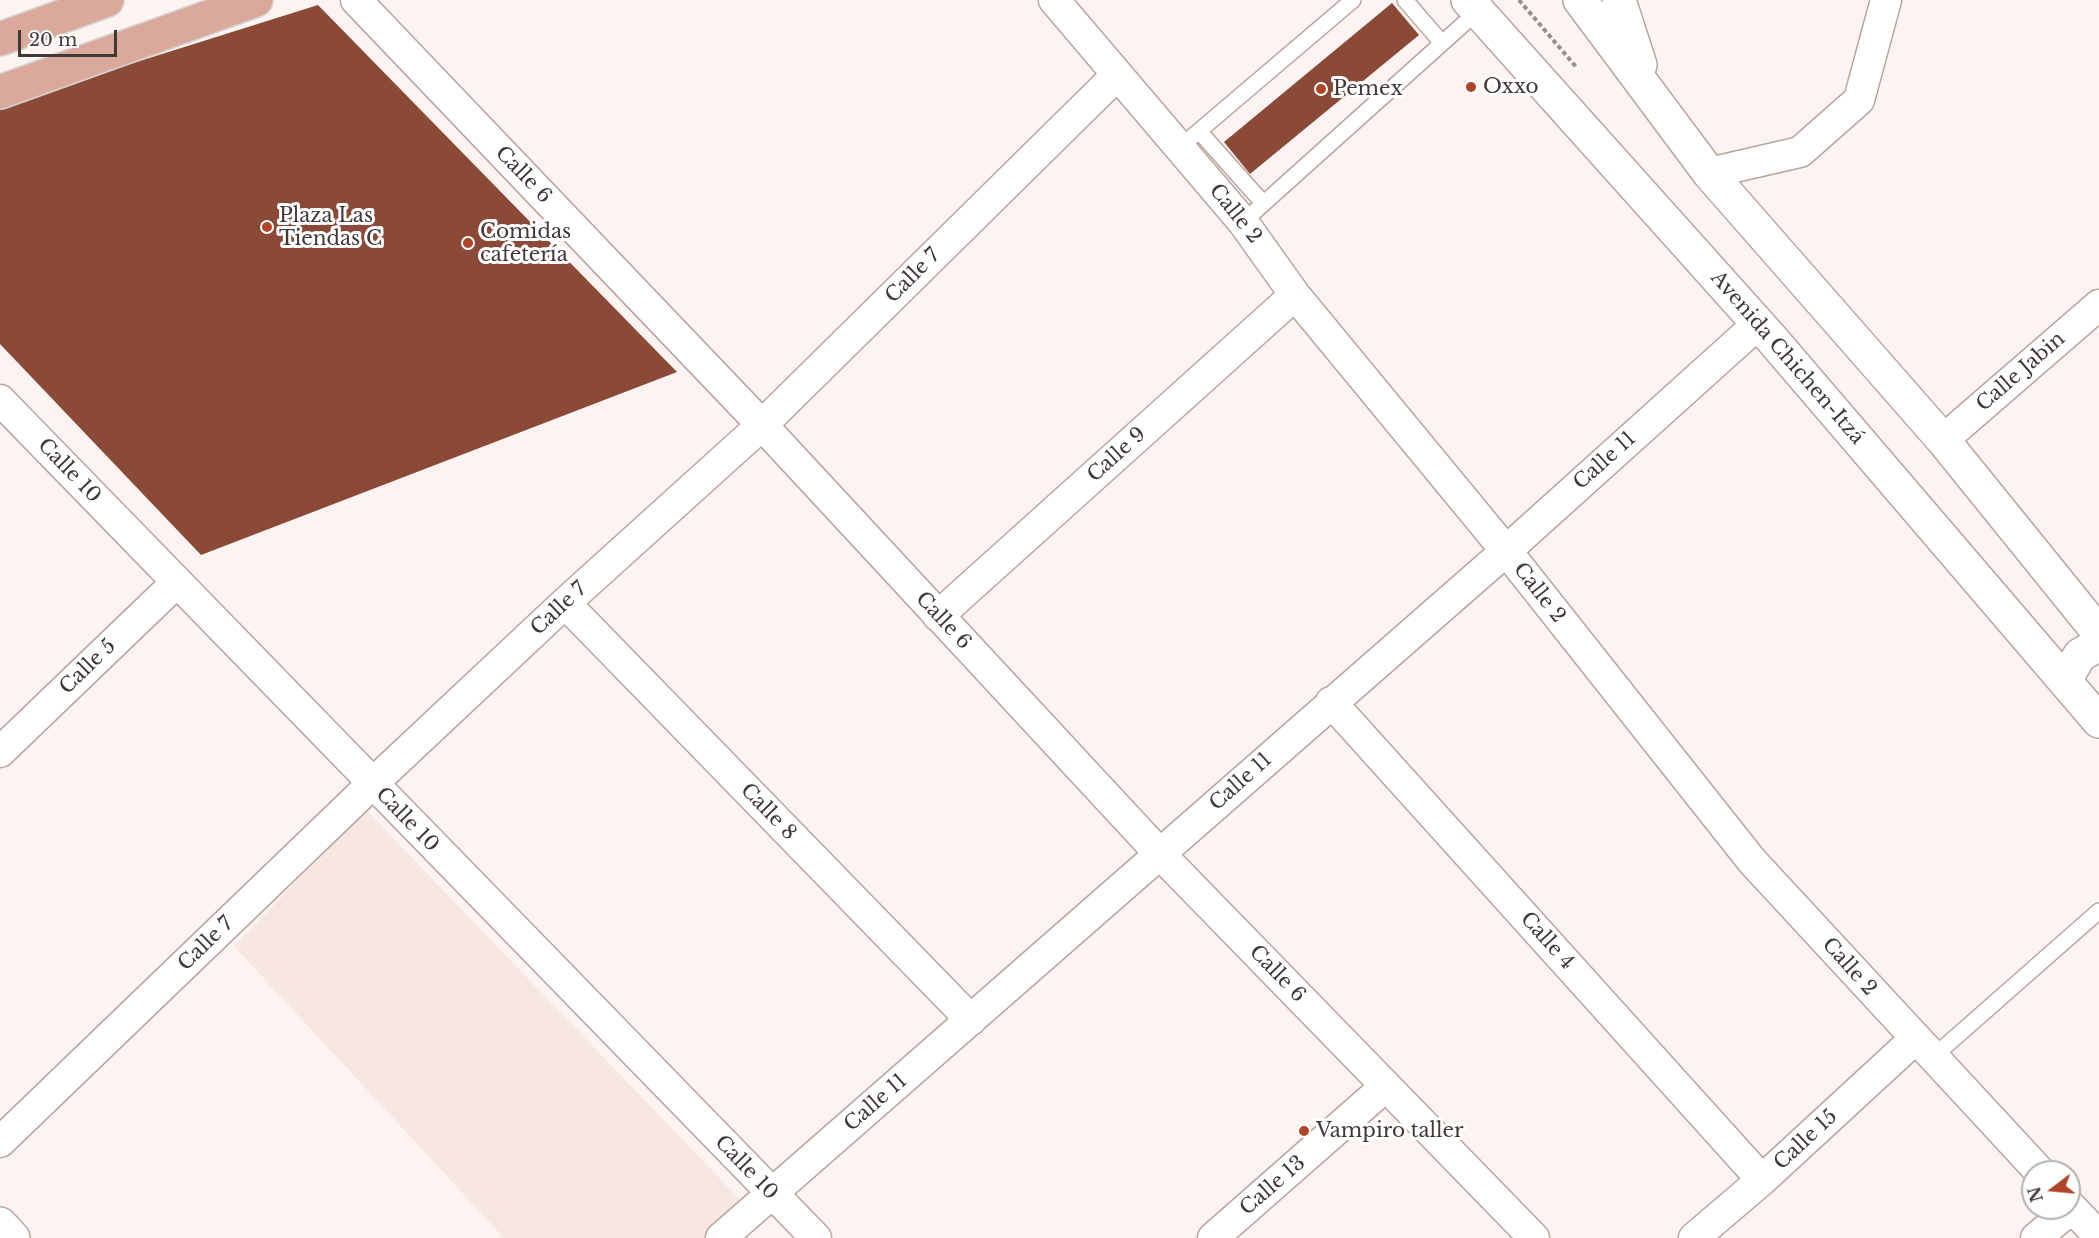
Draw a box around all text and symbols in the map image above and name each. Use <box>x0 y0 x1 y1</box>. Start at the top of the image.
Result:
scale bar <box>21 18 120 56</box>
text: 20 m <box>29 29 77 51</box>
place label: Oxxo <box>1483 75 1538 99</box>
place label: Pemex <box>1333 77 1403 101</box>
marker: Oxxo <box>1464 80 1478 94</box>
marker: Pemex <box>1314 82 1328 96</box>
street label: Calle 6 <box>490 141 556 209</box>
street label: Calle 2 <box>1204 179 1266 249</box>
place label: Plaza Las Tiendas C <box>279 204 382 251</box>
marker: Plaza Las Tiendas C <box>260 220 274 234</box>
place label: Comidas cafetería <box>480 220 571 267</box>
marker: Comidas cafetería <box>461 236 475 250</box>
street label: Calle 7 <box>881 244 945 308</box>
street label: Avenida Chichen-Itzá <box>1705 267 1869 449</box>
street label: Calle Jabin <box>1972 327 2070 417</box>
street label: Calle 9 <box>1083 423 1151 487</box>
street label: Calle 11 <box>1569 427 1641 495</box>
street label: Calle 10 <box>32 434 106 508</box>
street label: Calle 2 <box>1508 558 1570 628</box>
street label: Calle 7 <box>526 577 592 641</box>
street label: Calle 6 <box>910 587 976 655</box>
street label: Calle 5 <box>55 635 121 699</box>
street label: Calle 11 <box>1205 748 1277 816</box>
street label: Calle 8 <box>735 779 801 845</box>
street label: Calle 10 <box>370 783 444 857</box>
street label: Calle 4 <box>1515 907 1579 975</box>
street label: Calle 7 <box>173 912 239 976</box>
street label: Calle 2 <box>1817 933 1881 1001</box>
street label: Calle 6 <box>1244 940 1310 1008</box>
street label: Calle 11 <box>840 1069 912 1137</box>
street label: Calle 15 <box>1769 1105 1843 1175</box>
place label: Vampiro taller <box>1316 1119 1463 1143</box>
marker: Vampiro taller <box>1297 1124 1311 1138</box>
street label: Calle 10 <box>709 1131 783 1205</box>
street label: Calle 13 <box>1235 1151 1311 1221</box>
north arrow <box>2021 1160 2081 1220</box>
text: N <box>2024 1184 2047 1204</box>

